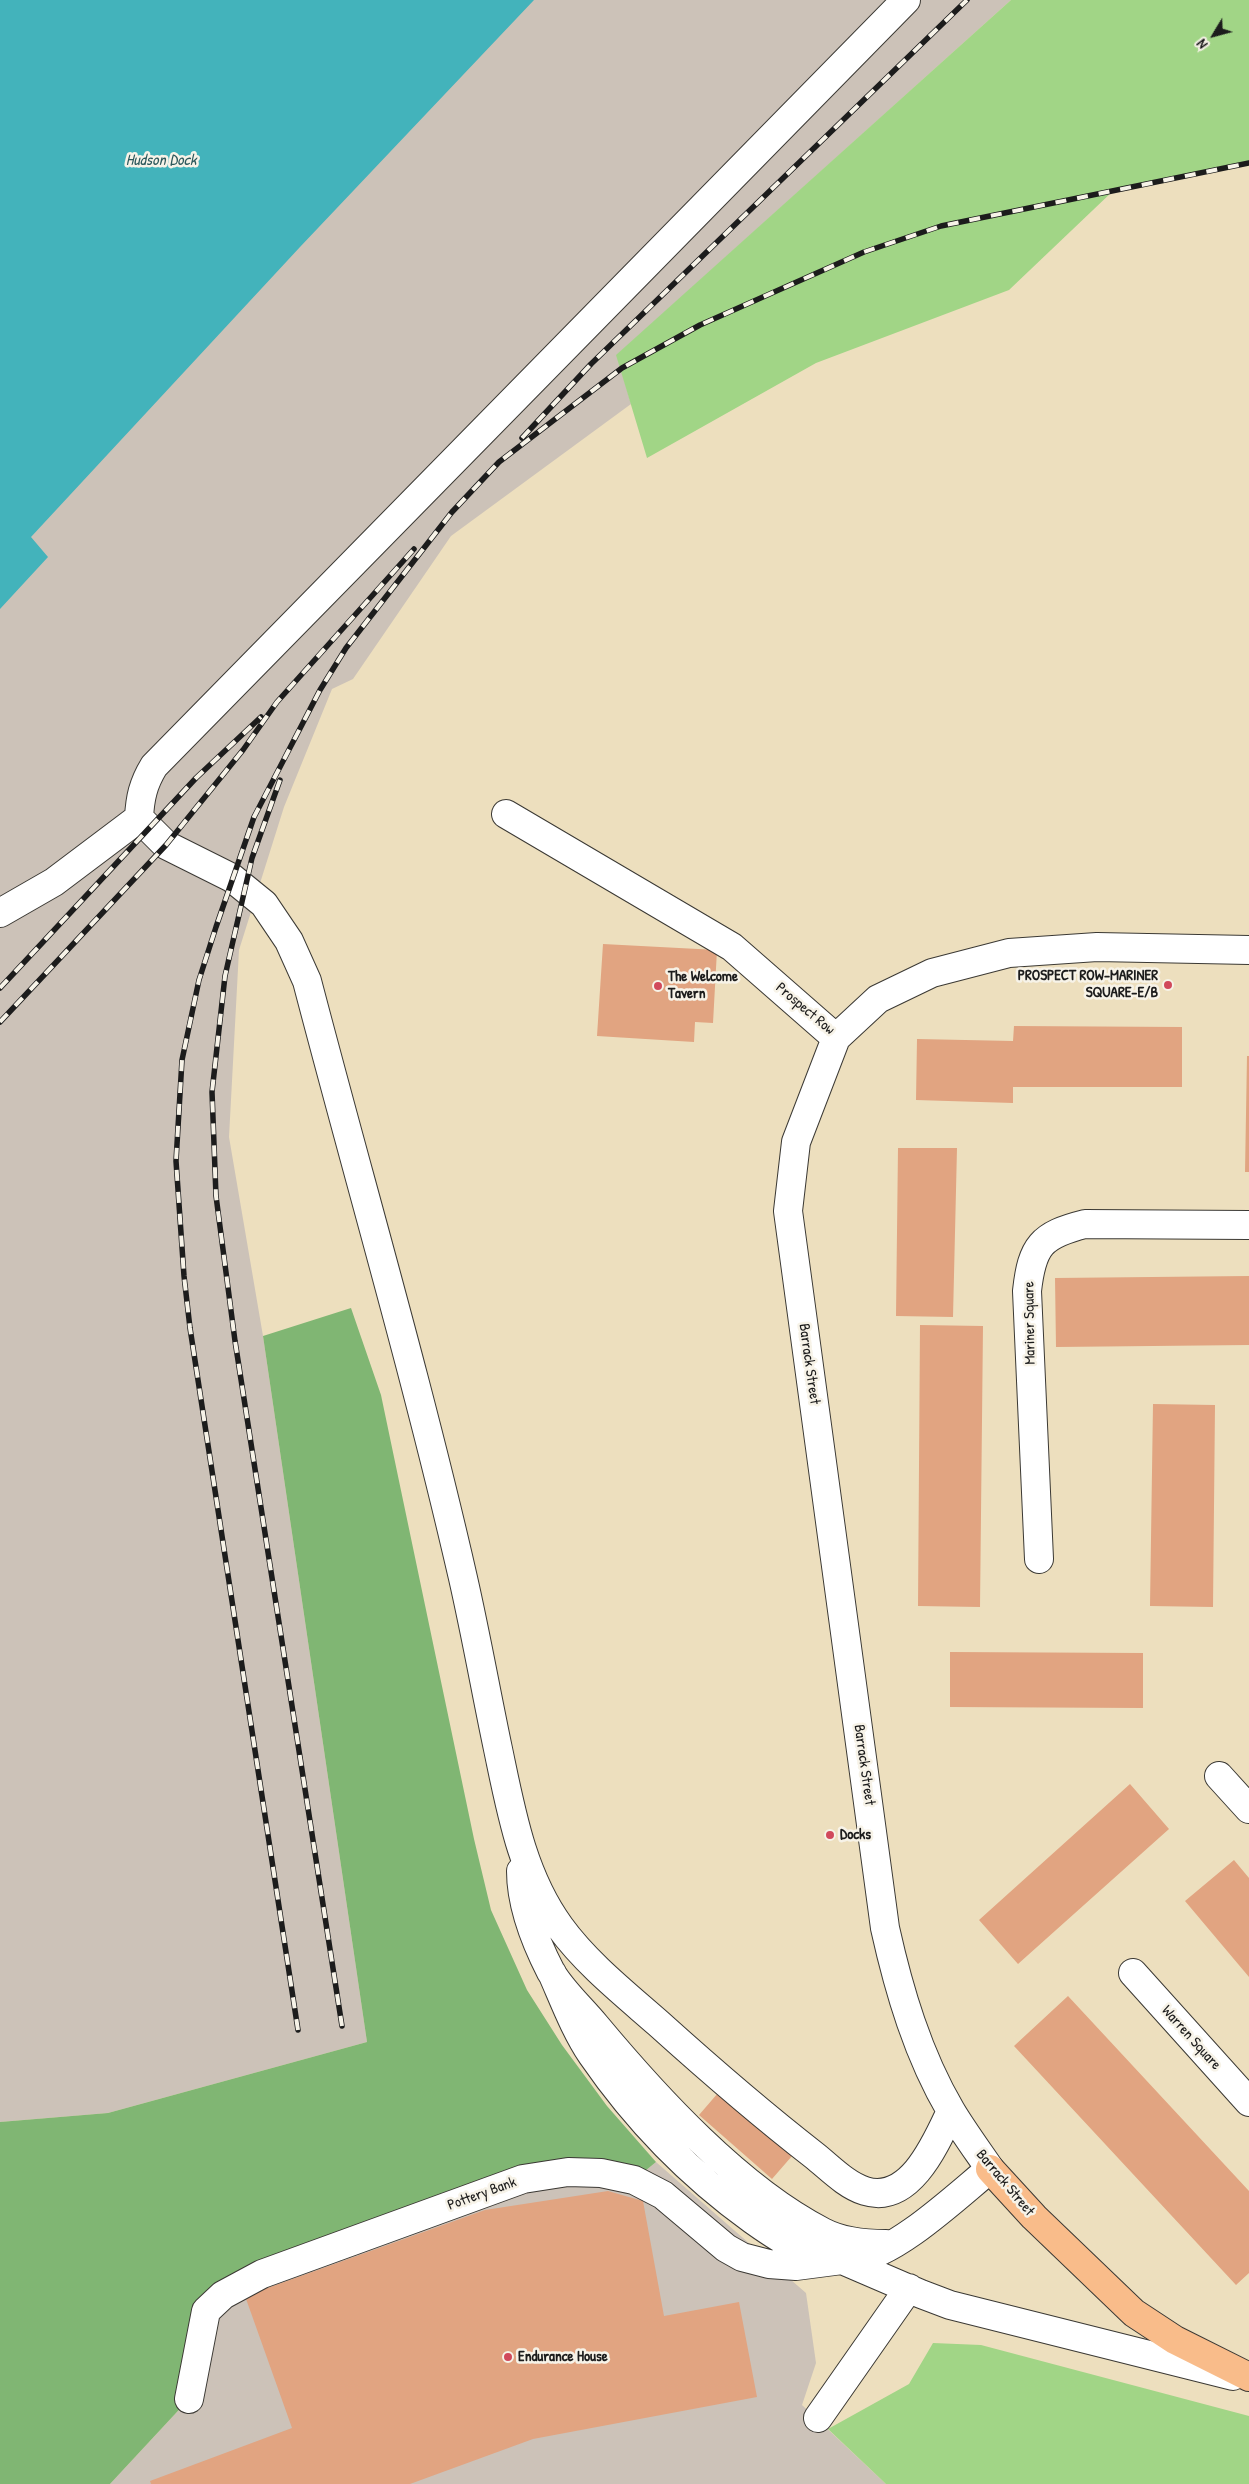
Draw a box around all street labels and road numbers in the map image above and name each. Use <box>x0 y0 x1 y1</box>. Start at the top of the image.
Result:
street label: Prospect Row <box>772 979 838 1039</box>
street label: Mariner Square <box>1020 1281 1040 1365</box>
street label: Barrack Street <box>794 1322 824 1406</box>
street label: Barrack Street <box>849 1723 879 1807</box>
street label: Warren Square <box>1157 2002 1225 2074</box>
street label: Barrack Street <box>972 2146 1038 2220</box>
street label: Pottery Bank <box>445 2173 519 2215</box>

